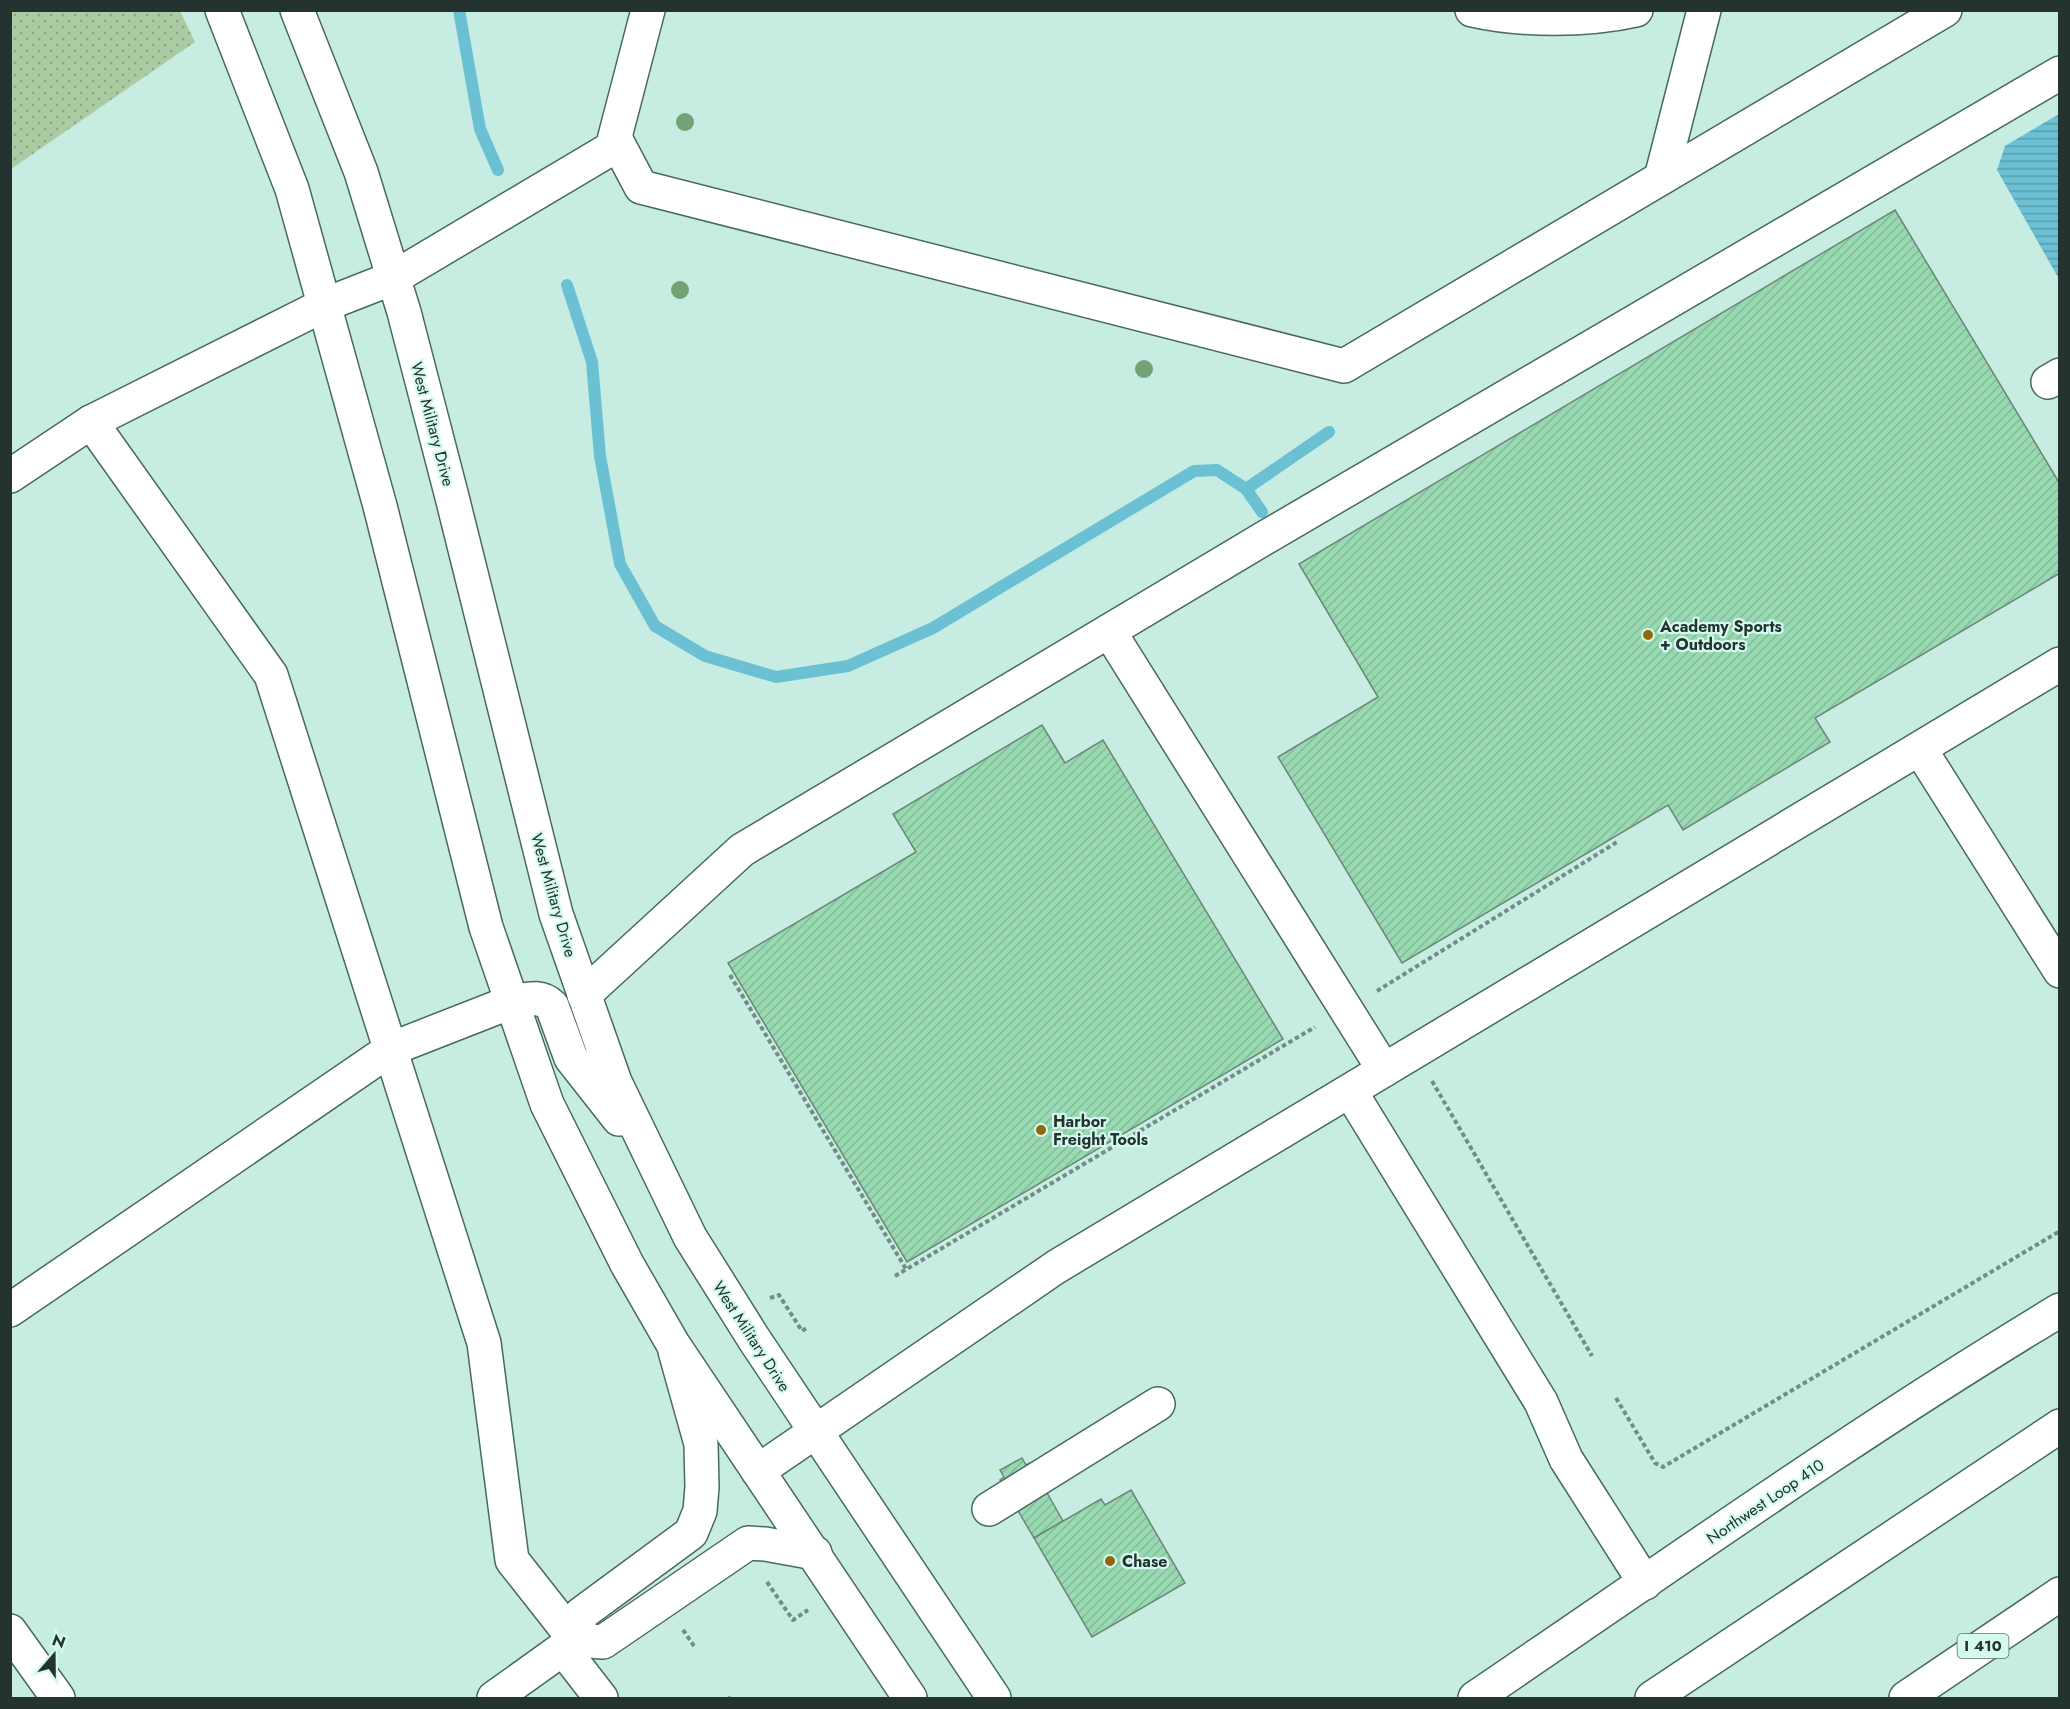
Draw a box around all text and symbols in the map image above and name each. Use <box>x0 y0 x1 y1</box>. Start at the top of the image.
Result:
street label: West Military Drive <box>405 359 460 489</box>
place label: Academy Sports + Outdoors <box>1659 615 1782 656</box>
marker: Academy Sports + Outdoors <box>1641 628 1655 642</box>
street label: West Military Drive <box>525 831 582 960</box>
place label: Harbor Freight Tools <box>1053 1110 1148 1151</box>
marker: Harbor Freight Tools <box>1034 1123 1048 1137</box>
street label: West Military Drive <box>707 1276 796 1396</box>
street label: Northwest Loop 410 <box>1702 1453 1829 1549</box>
place label: Chase <box>1122 1550 1167 1573</box>
marker: Chase <box>1103 1554 1117 1568</box>
north arrow <box>24 1625 84 1685</box>
text: N <box>49 1628 69 1654</box>
road number: I 410 <box>1958 1634 2008 1658</box>

